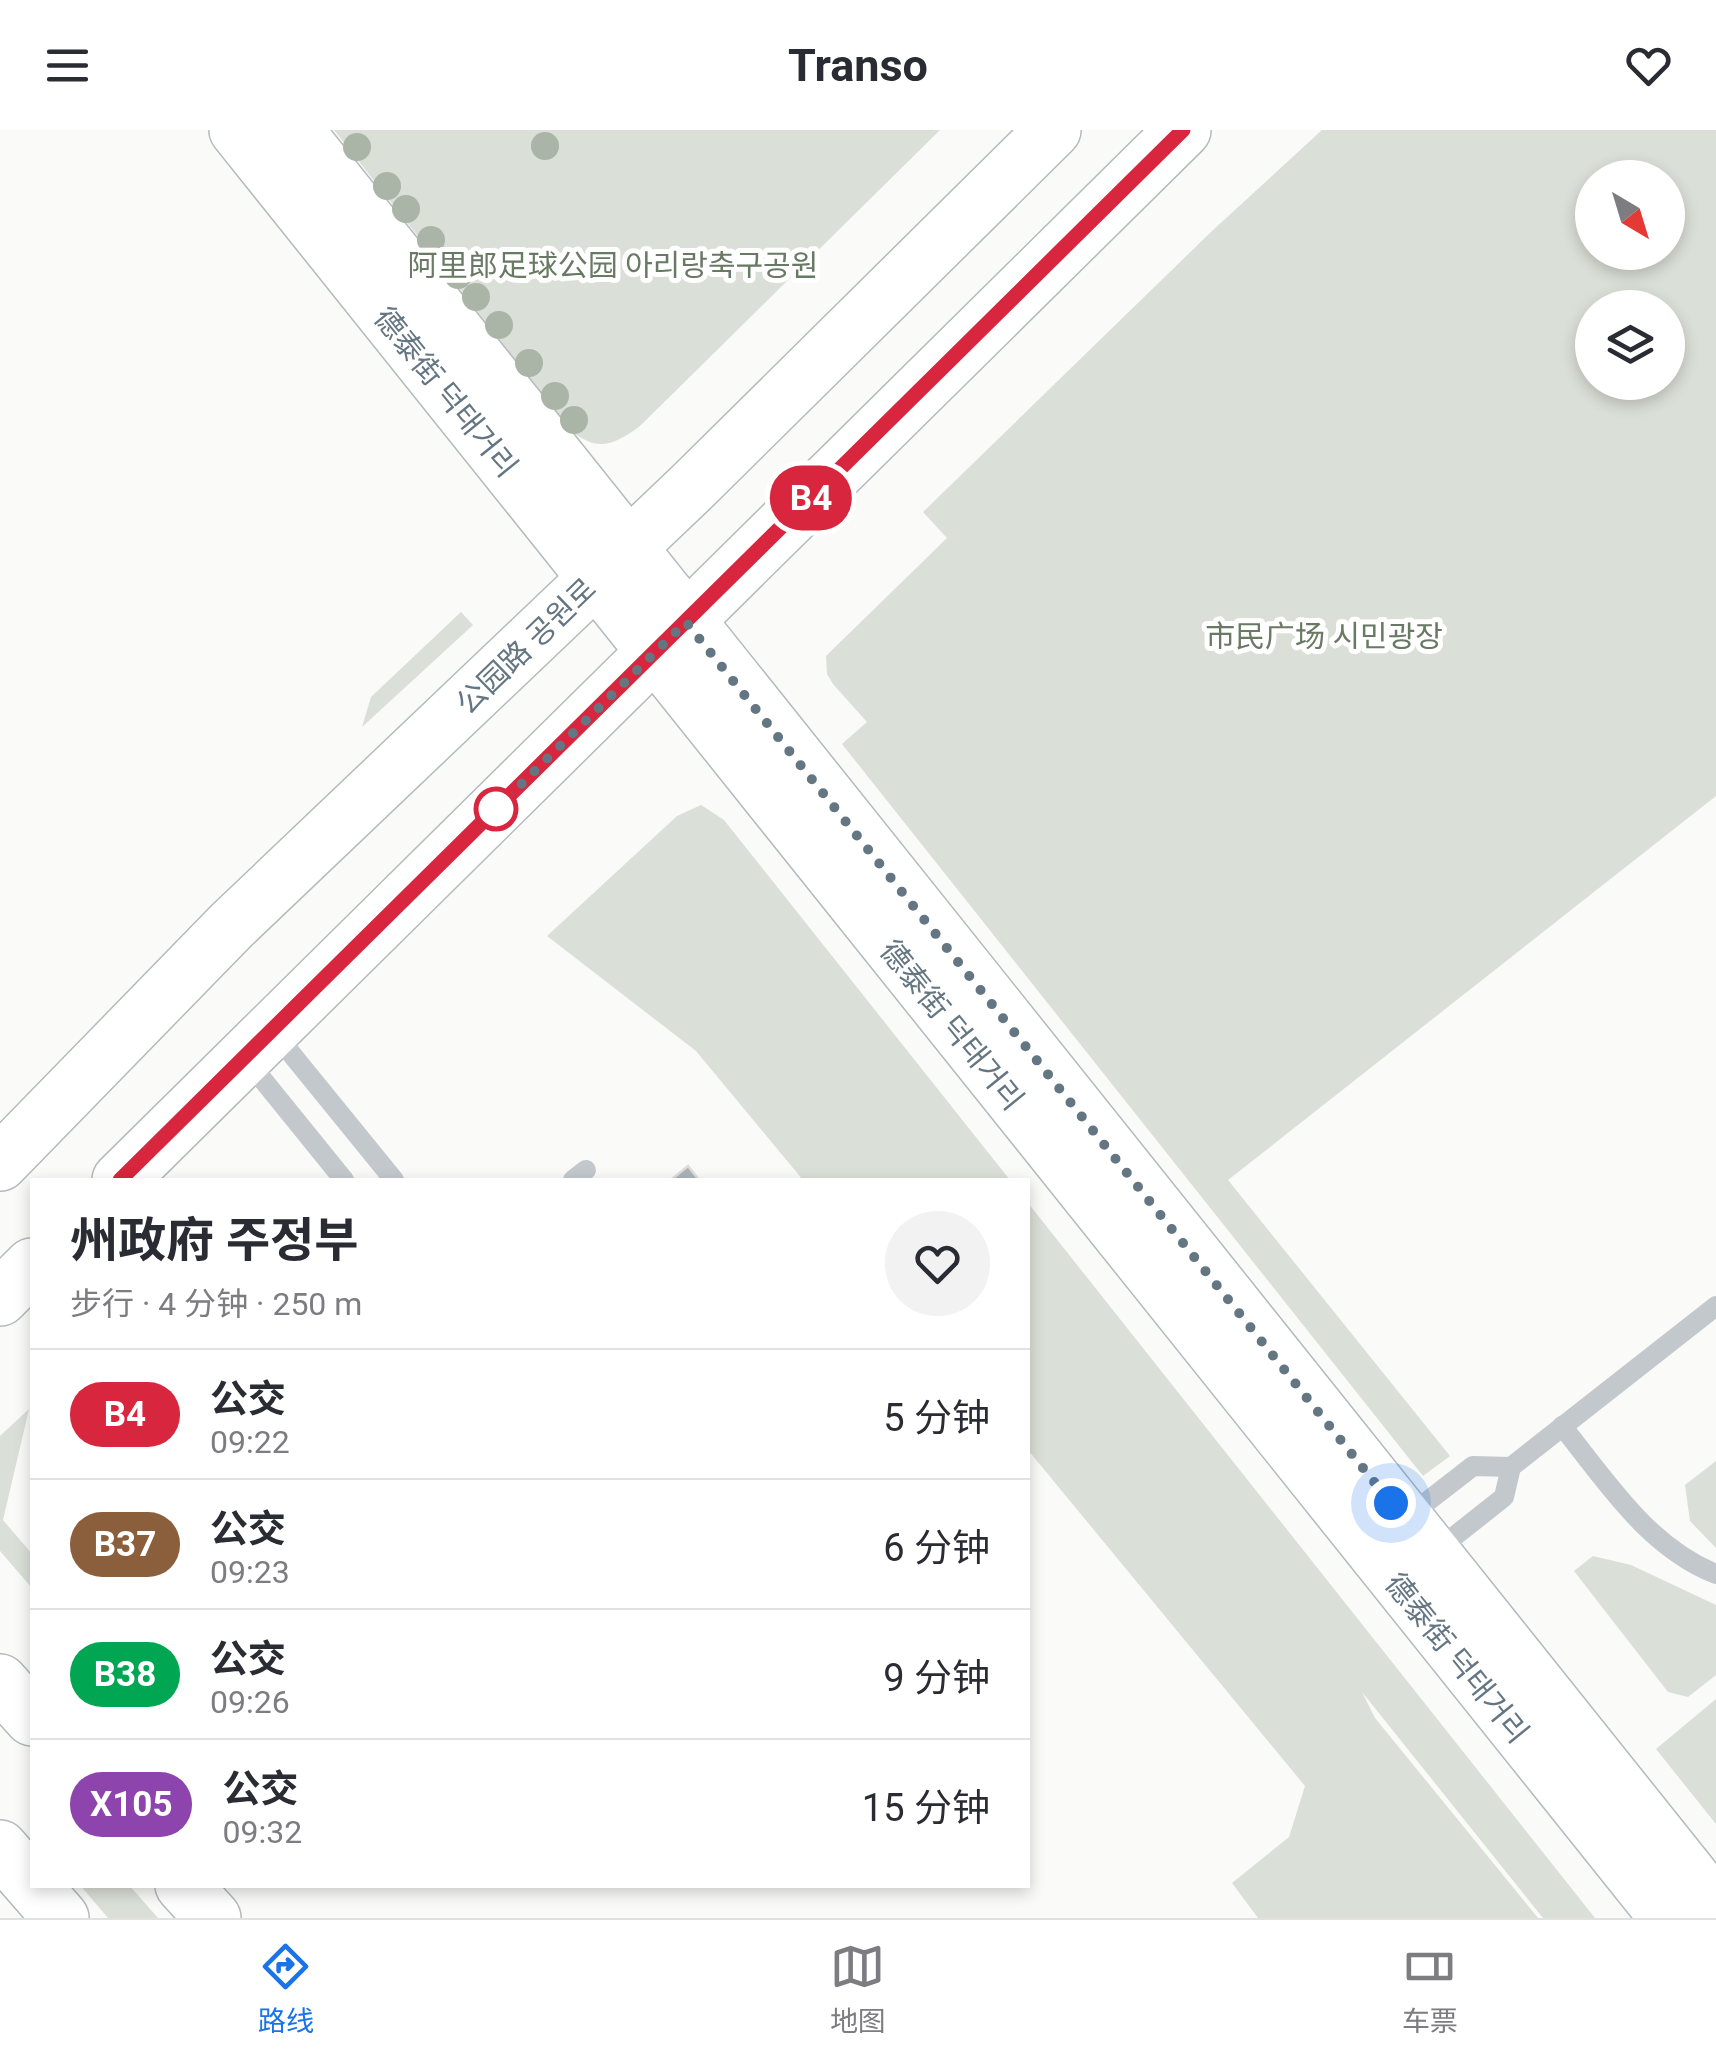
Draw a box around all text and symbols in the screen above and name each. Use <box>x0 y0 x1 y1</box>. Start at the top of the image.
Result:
icon: menu <box>40 38 95 93</box>
icon: heart <box>1621 38 1676 93</box>
text: Transo <box>788 39 928 92</box>
north arrow <box>1575 160 1685 270</box>
map controls <box>1575 160 1685 400</box>
park label: 阿里郎足球公园 아리랑축구공원 <box>408 248 818 283</box>
button: layers <box>1575 290 1685 400</box>
street label: 德泰街 덕태거리 <box>367 300 525 484</box>
line badge: B4 <box>766 466 856 530</box>
text: B4 <box>790 478 832 519</box>
street label: 公园路 공원로 <box>449 571 603 721</box>
park label: 市民广场 시민광장 <box>1205 619 1443 654</box>
unlabelled marker <box>475 788 517 830</box>
street label: 德泰街 덕태거리 <box>873 933 1031 1117</box>
button: heart <box>885 1211 990 1316</box>
text: 州政府 주정부 <box>70 1212 358 1269</box>
text: 步行 · 4 分钟 · 250 m <box>70 1285 362 1323</box>
text: 公交 <box>210 1377 286 1421</box>
text: B4 <box>104 1394 146 1435</box>
text: 5 分钟 <box>883 1396 990 1440</box>
text: 09:22 <box>210 1423 290 1461</box>
your location <box>1366 1478 1416 1528</box>
text: 公交 <box>210 1507 286 1551</box>
text: B37 <box>94 1524 156 1565</box>
text: 6 分钟 <box>883 1526 990 1570</box>
text: 09:23 <box>210 1553 290 1591</box>
street label: 德泰街 덕태거리 <box>1378 1566 1536 1750</box>
text: 公交 <box>210 1637 286 1681</box>
text: B38 <box>94 1654 156 1695</box>
text: 9 分钟 <box>883 1656 990 1700</box>
text: 09:26 <box>210 1683 290 1721</box>
text: 公交 <box>222 1767 298 1811</box>
text: X105 <box>90 1784 172 1825</box>
text: 15 分钟 <box>862 1786 990 1830</box>
text: 09:32 <box>222 1813 302 1851</box>
tab: 路线 <box>258 1939 314 2039</box>
tab: 地图 <box>830 1939 886 2039</box>
tab: 车票 <box>1402 1939 1458 2039</box>

